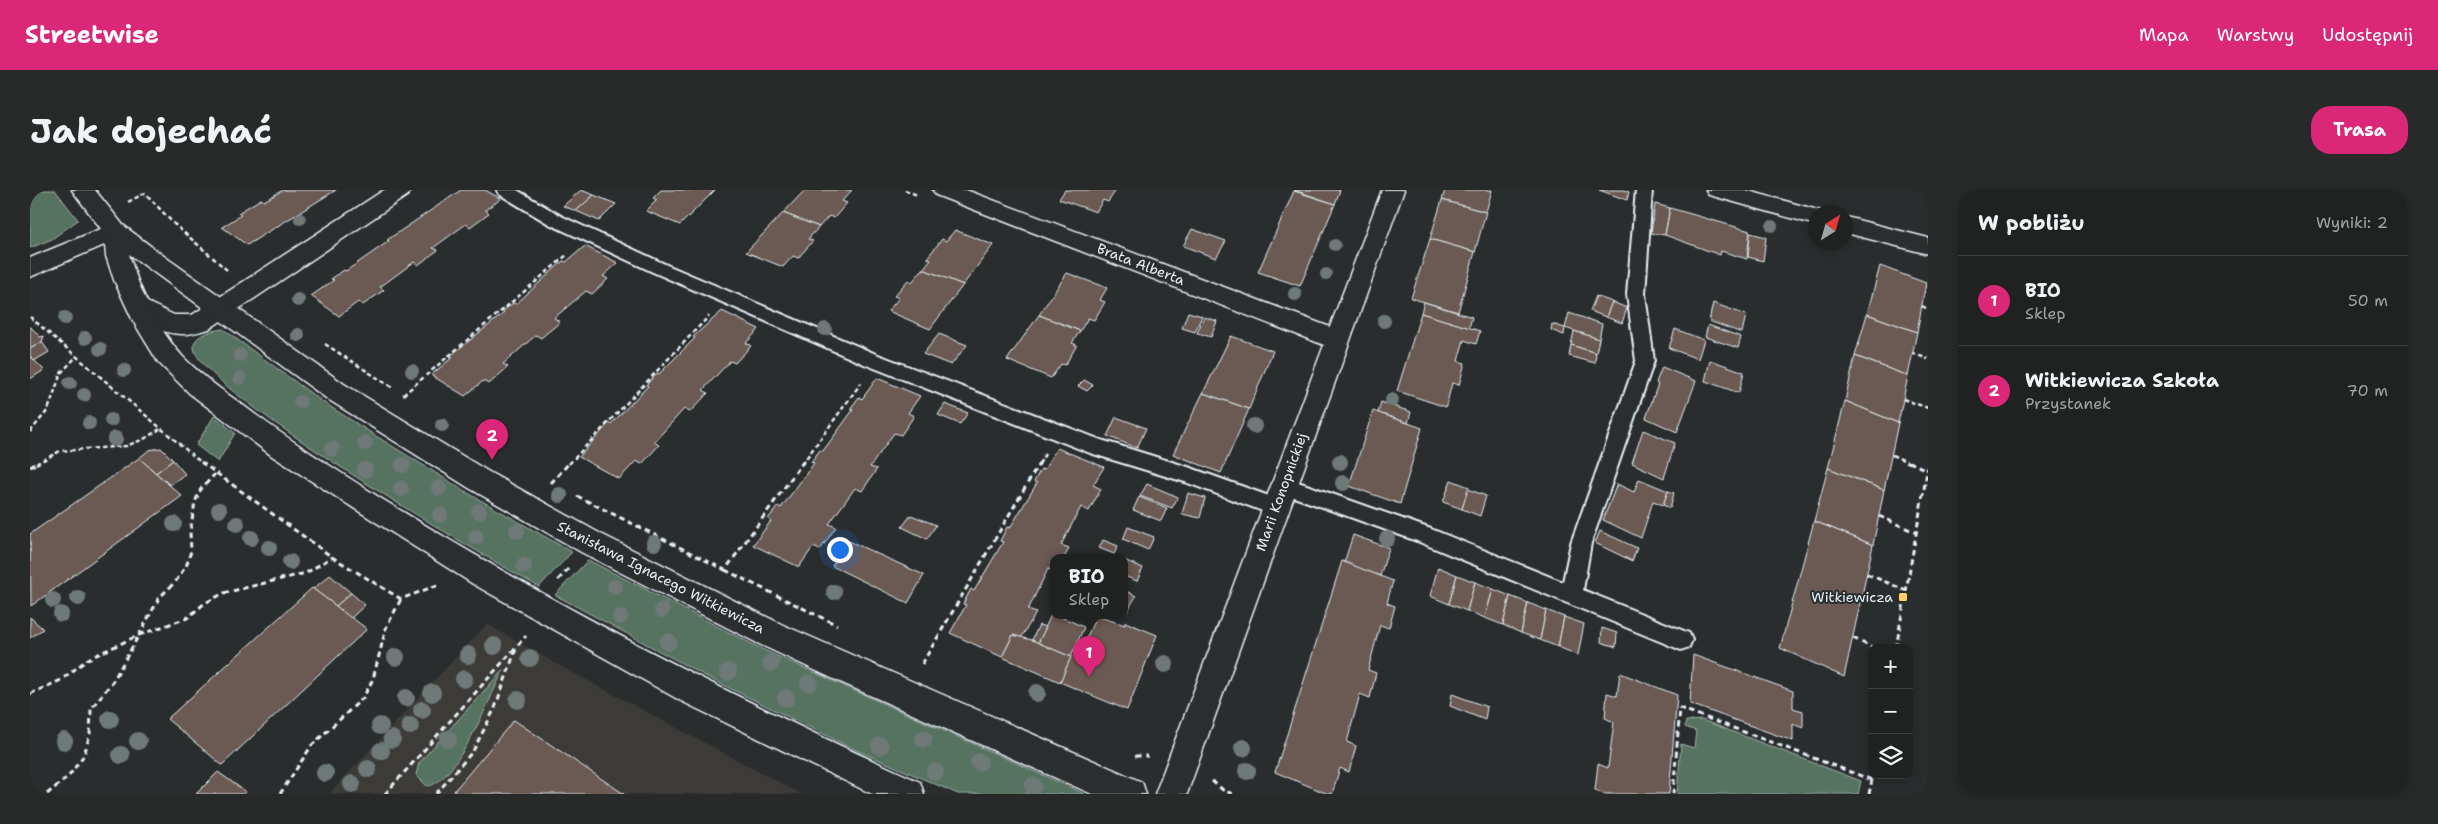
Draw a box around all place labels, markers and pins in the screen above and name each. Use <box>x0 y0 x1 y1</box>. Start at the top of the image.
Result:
pin: 2 <box>476 419 508 460</box>
place label: Witkiewicza <box>1811 588 1893 606</box>
marker: Witkiewicza <box>1897 591 1909 603</box>
pin: 1 <box>1073 636 1105 677</box>

